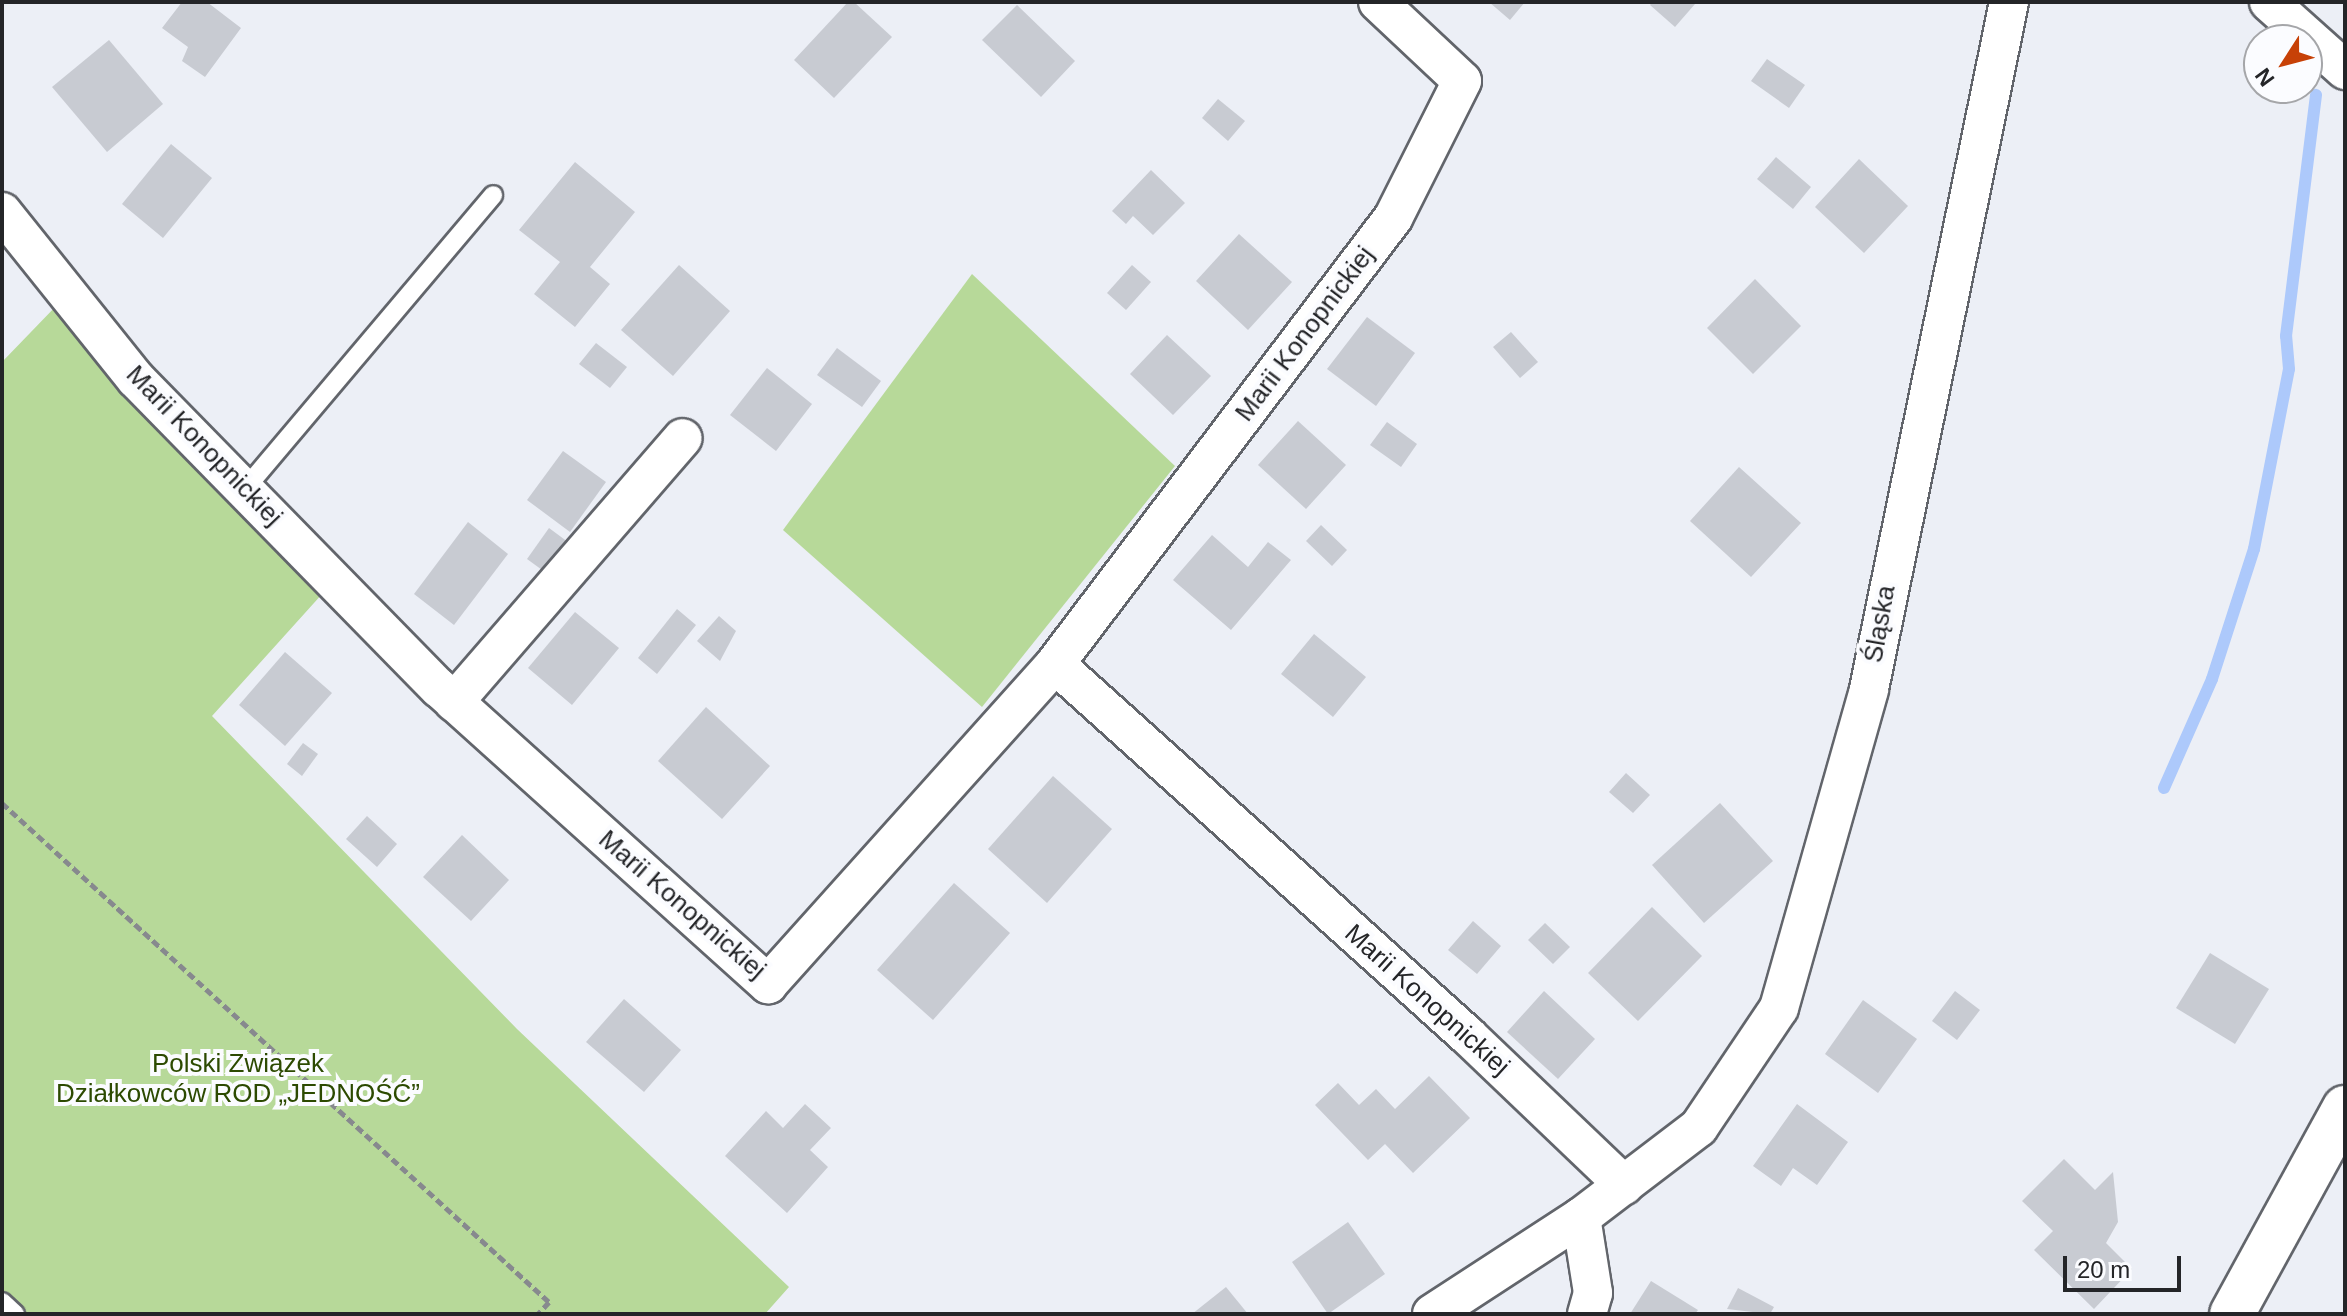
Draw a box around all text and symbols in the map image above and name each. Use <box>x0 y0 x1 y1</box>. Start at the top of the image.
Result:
north arrow <box>2243 24 2323 104</box>
text: N <box>2250 63 2280 91</box>
street label: Marii Konopnickiej <box>1229 240 1381 428</box>
street label: Marii Konopnickiej <box>119 359 289 533</box>
street label: Śląska <box>1858 583 1902 665</box>
street label: Marii Konopnickiej <box>592 824 772 986</box>
street label: Marii Konopnickiej <box>1338 918 1516 1082</box>
park label: Polski Związek Działkowców ROD „JEDNOŚĆ” <box>56 1048 420 1110</box>
scale bar <box>2067 1240 2185 1290</box>
text: 20 m <box>2077 1256 2130 1283</box>

